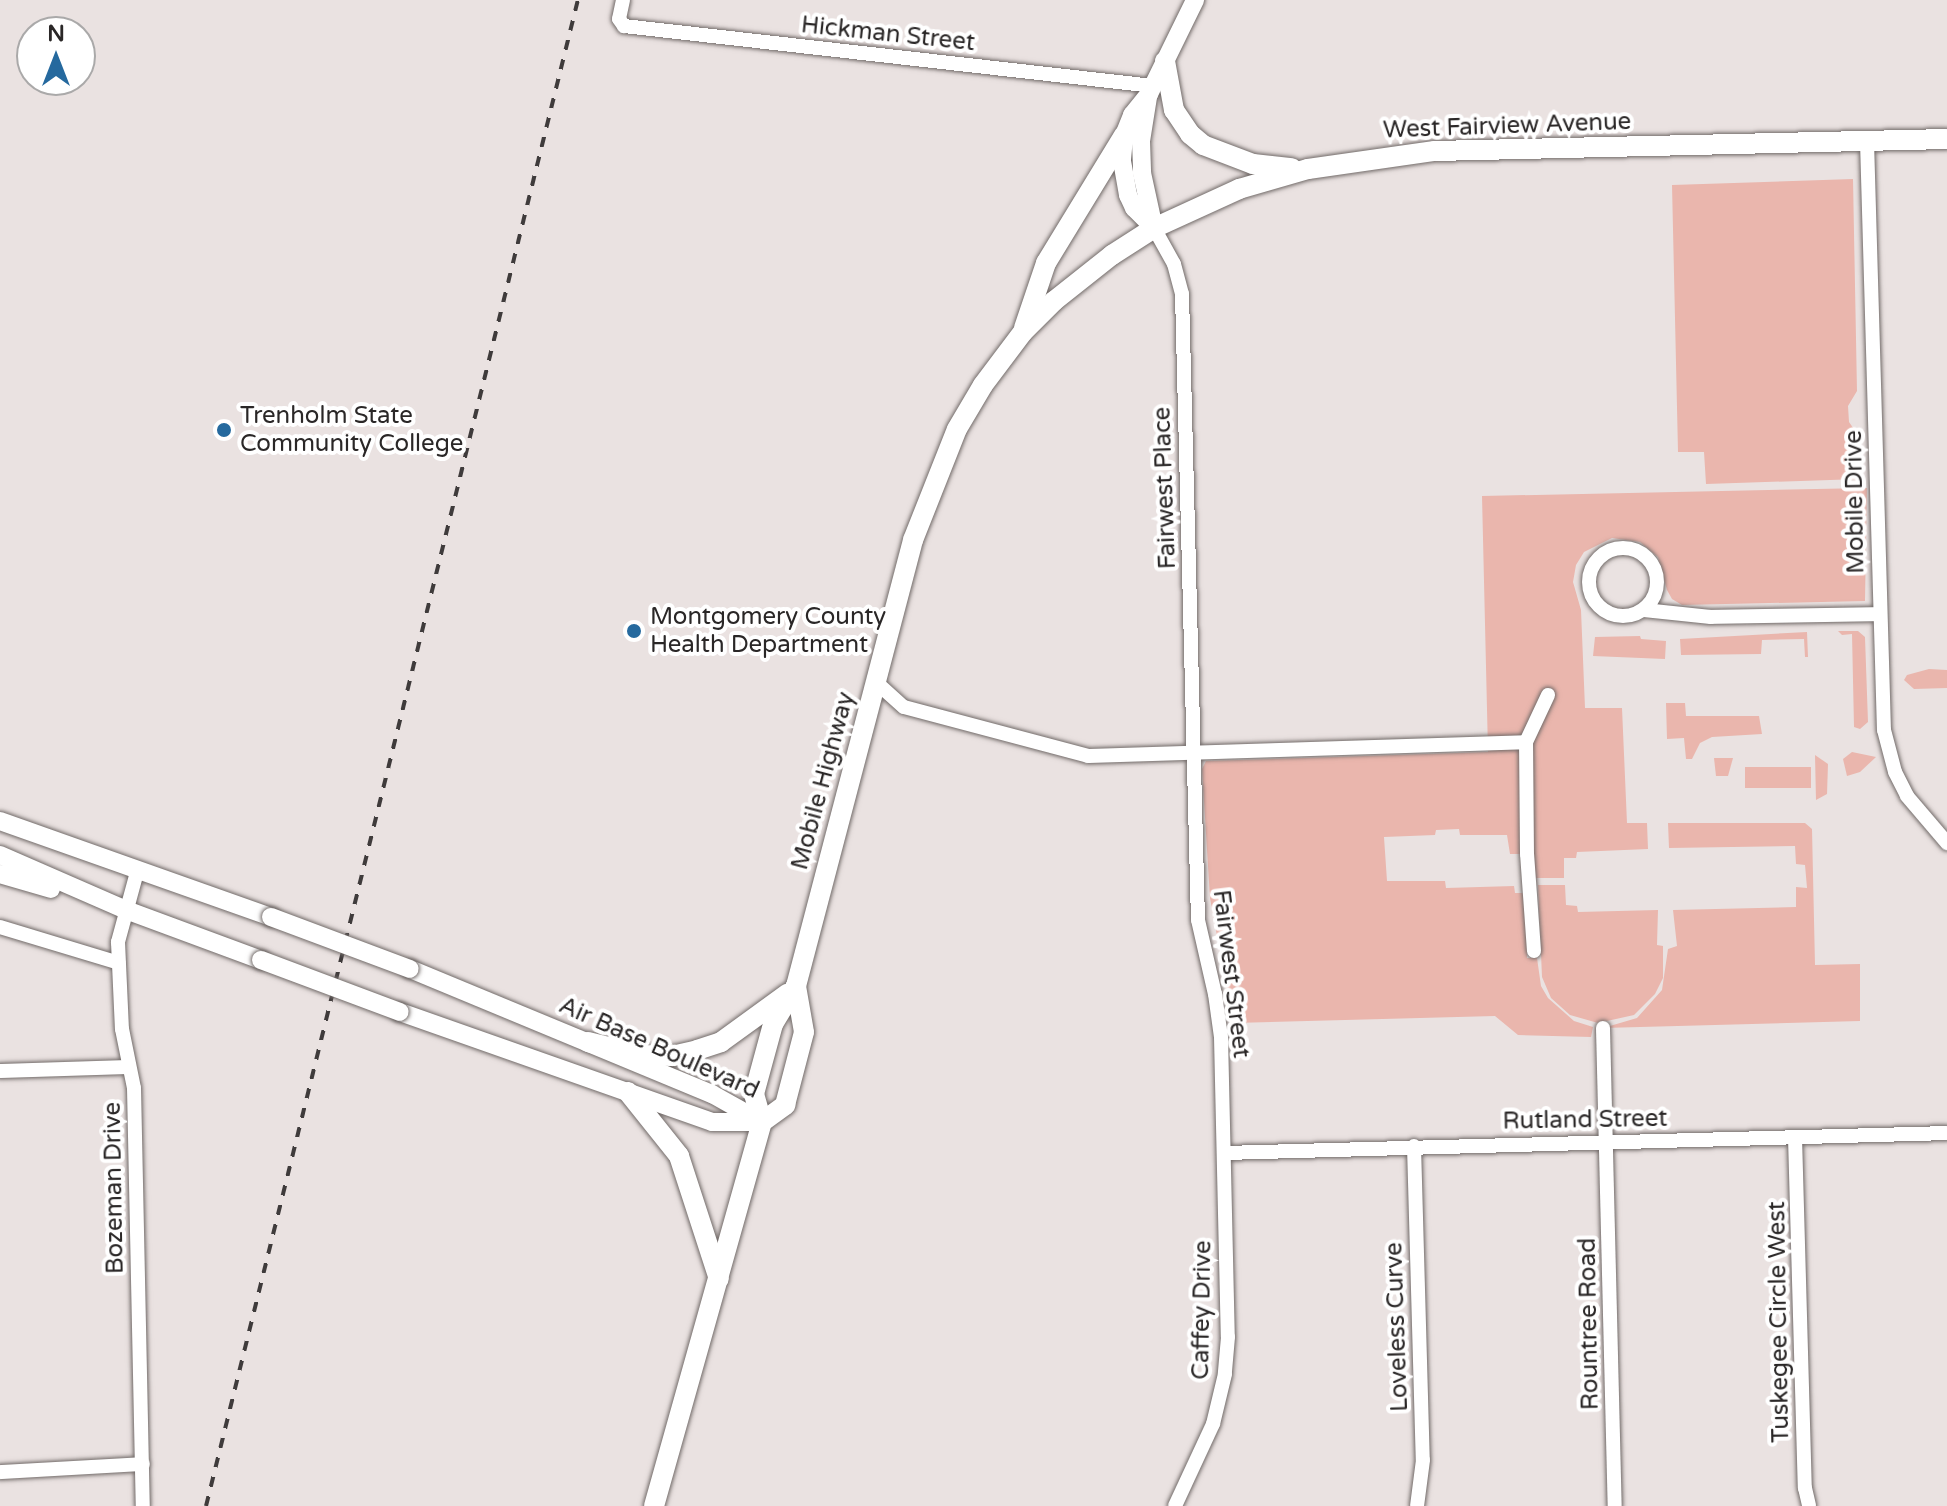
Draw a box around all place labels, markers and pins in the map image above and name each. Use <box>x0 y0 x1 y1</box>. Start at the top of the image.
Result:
place label: Trenholm State Community College <box>240 402 463 458</box>
marker: Trenholm State Community College <box>215 421 233 439</box>
place label: Montgomery County Health Department <box>650 603 886 659</box>
marker: Montgomery County Health Department <box>625 622 643 640</box>

